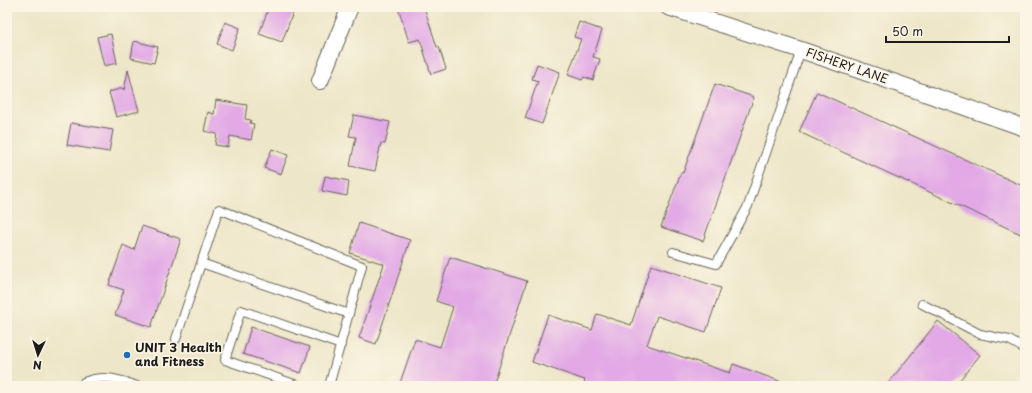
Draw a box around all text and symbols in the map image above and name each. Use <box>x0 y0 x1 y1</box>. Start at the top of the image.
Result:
scale bar <box>886 18 1009 44</box>
text: 50 m <box>892 22 923 40</box>
street label: FISHERY LANE <box>804 43 891 88</box>
north arrow <box>18 335 58 375</box>
place label: UNIT 3 Health and Fitness <box>135 338 222 370</box>
marker: UNIT 3 Health and Fitness <box>122 350 132 360</box>
text: N <box>32 357 42 374</box>

